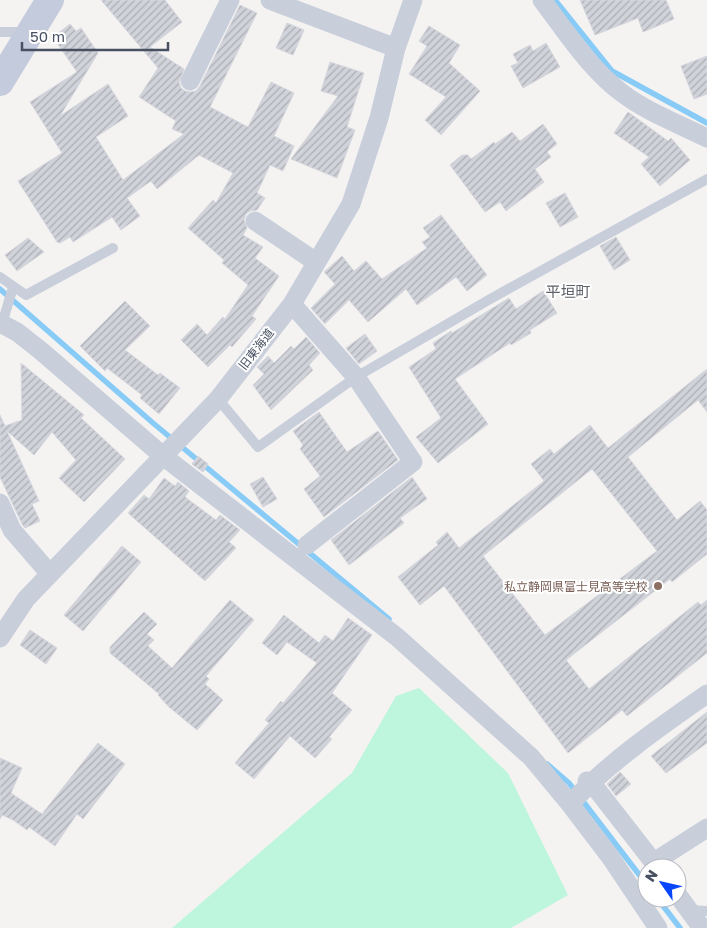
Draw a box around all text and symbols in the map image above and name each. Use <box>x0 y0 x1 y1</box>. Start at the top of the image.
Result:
scale bar <box>22 20 169 52</box>
text: 50 m <box>30 27 65 45</box>
district label: 平垣町 <box>545 282 591 300</box>
street label: 旧東海道 <box>235 325 277 373</box>
place label: 私立静岡県富士見高等学校 <box>504 579 648 594</box>
marker: 私立静岡県富士見高等学校 <box>652 580 664 592</box>
north arrow <box>637 858 687 908</box>
text: N <box>641 866 661 885</box>

